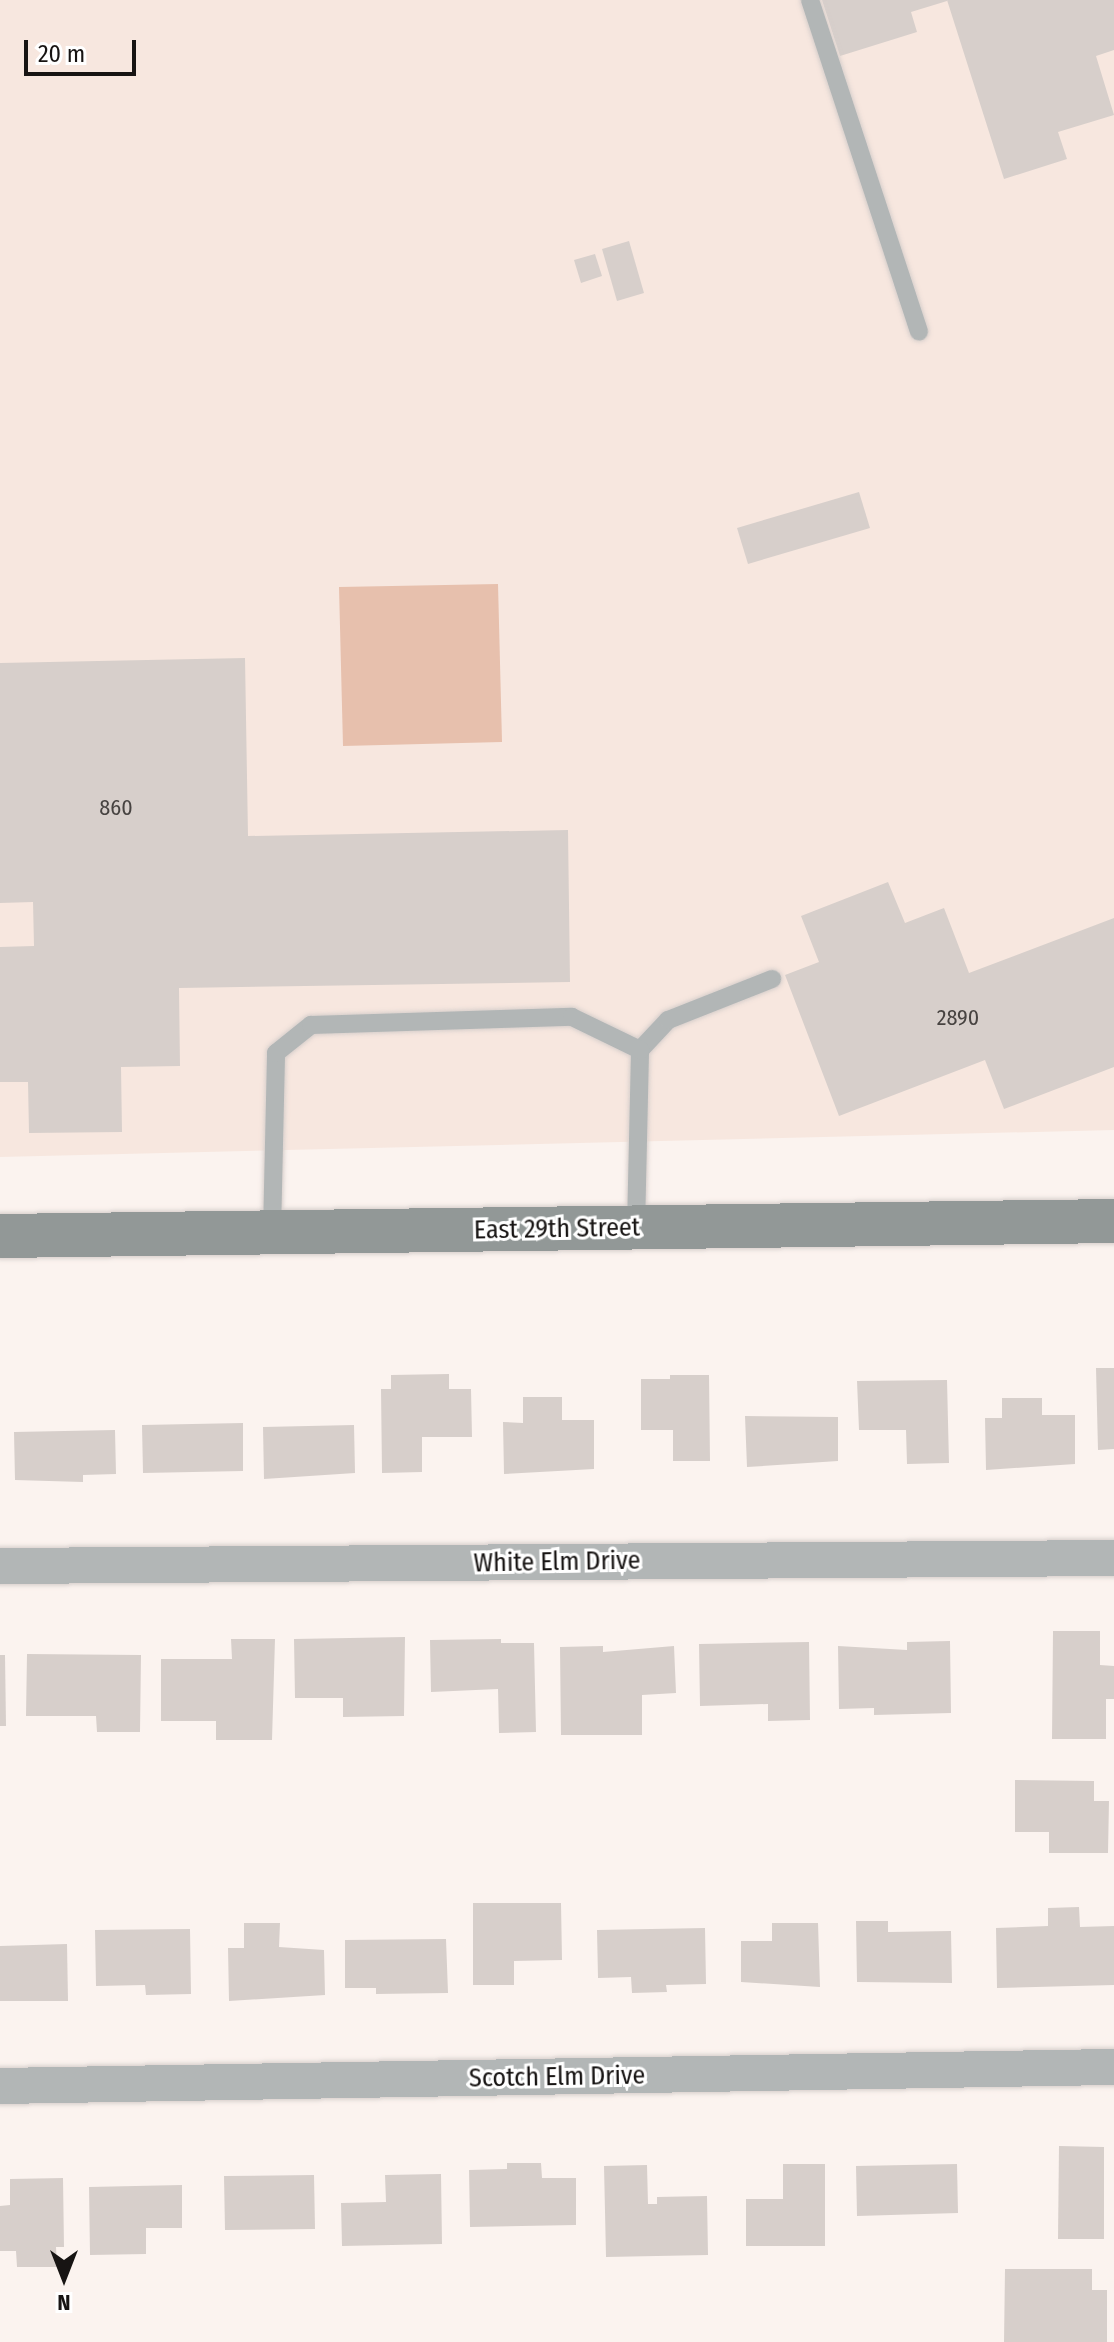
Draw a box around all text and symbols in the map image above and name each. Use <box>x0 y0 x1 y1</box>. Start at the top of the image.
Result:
scale bar <box>28 24 140 74</box>
text: 20 m <box>38 40 85 68</box>
house number: 860 <box>99 795 133 821</box>
house number: 2890 <box>937 1005 979 1031</box>
street label: East 29th Street <box>474 1212 640 1246</box>
street label: White Elm Drive <box>473 1545 641 1579</box>
street label: Scotch Elm Drive <box>469 2060 645 2094</box>
north arrow <box>24 2238 104 2318</box>
text: N <box>57 2289 71 2316</box>

